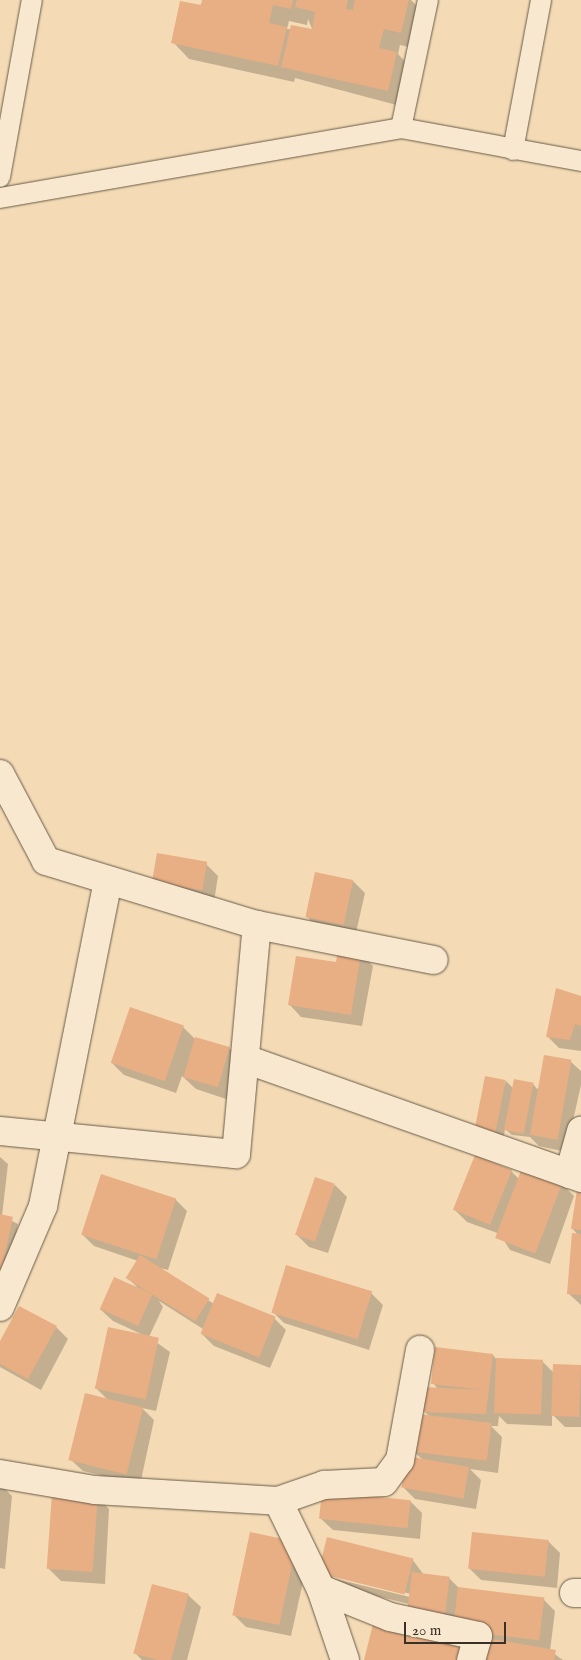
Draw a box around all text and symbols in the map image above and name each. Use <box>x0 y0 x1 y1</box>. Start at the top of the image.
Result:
scale bar <box>406 1612 508 1644</box>
text: 20 m <box>412 1621 441 1640</box>

